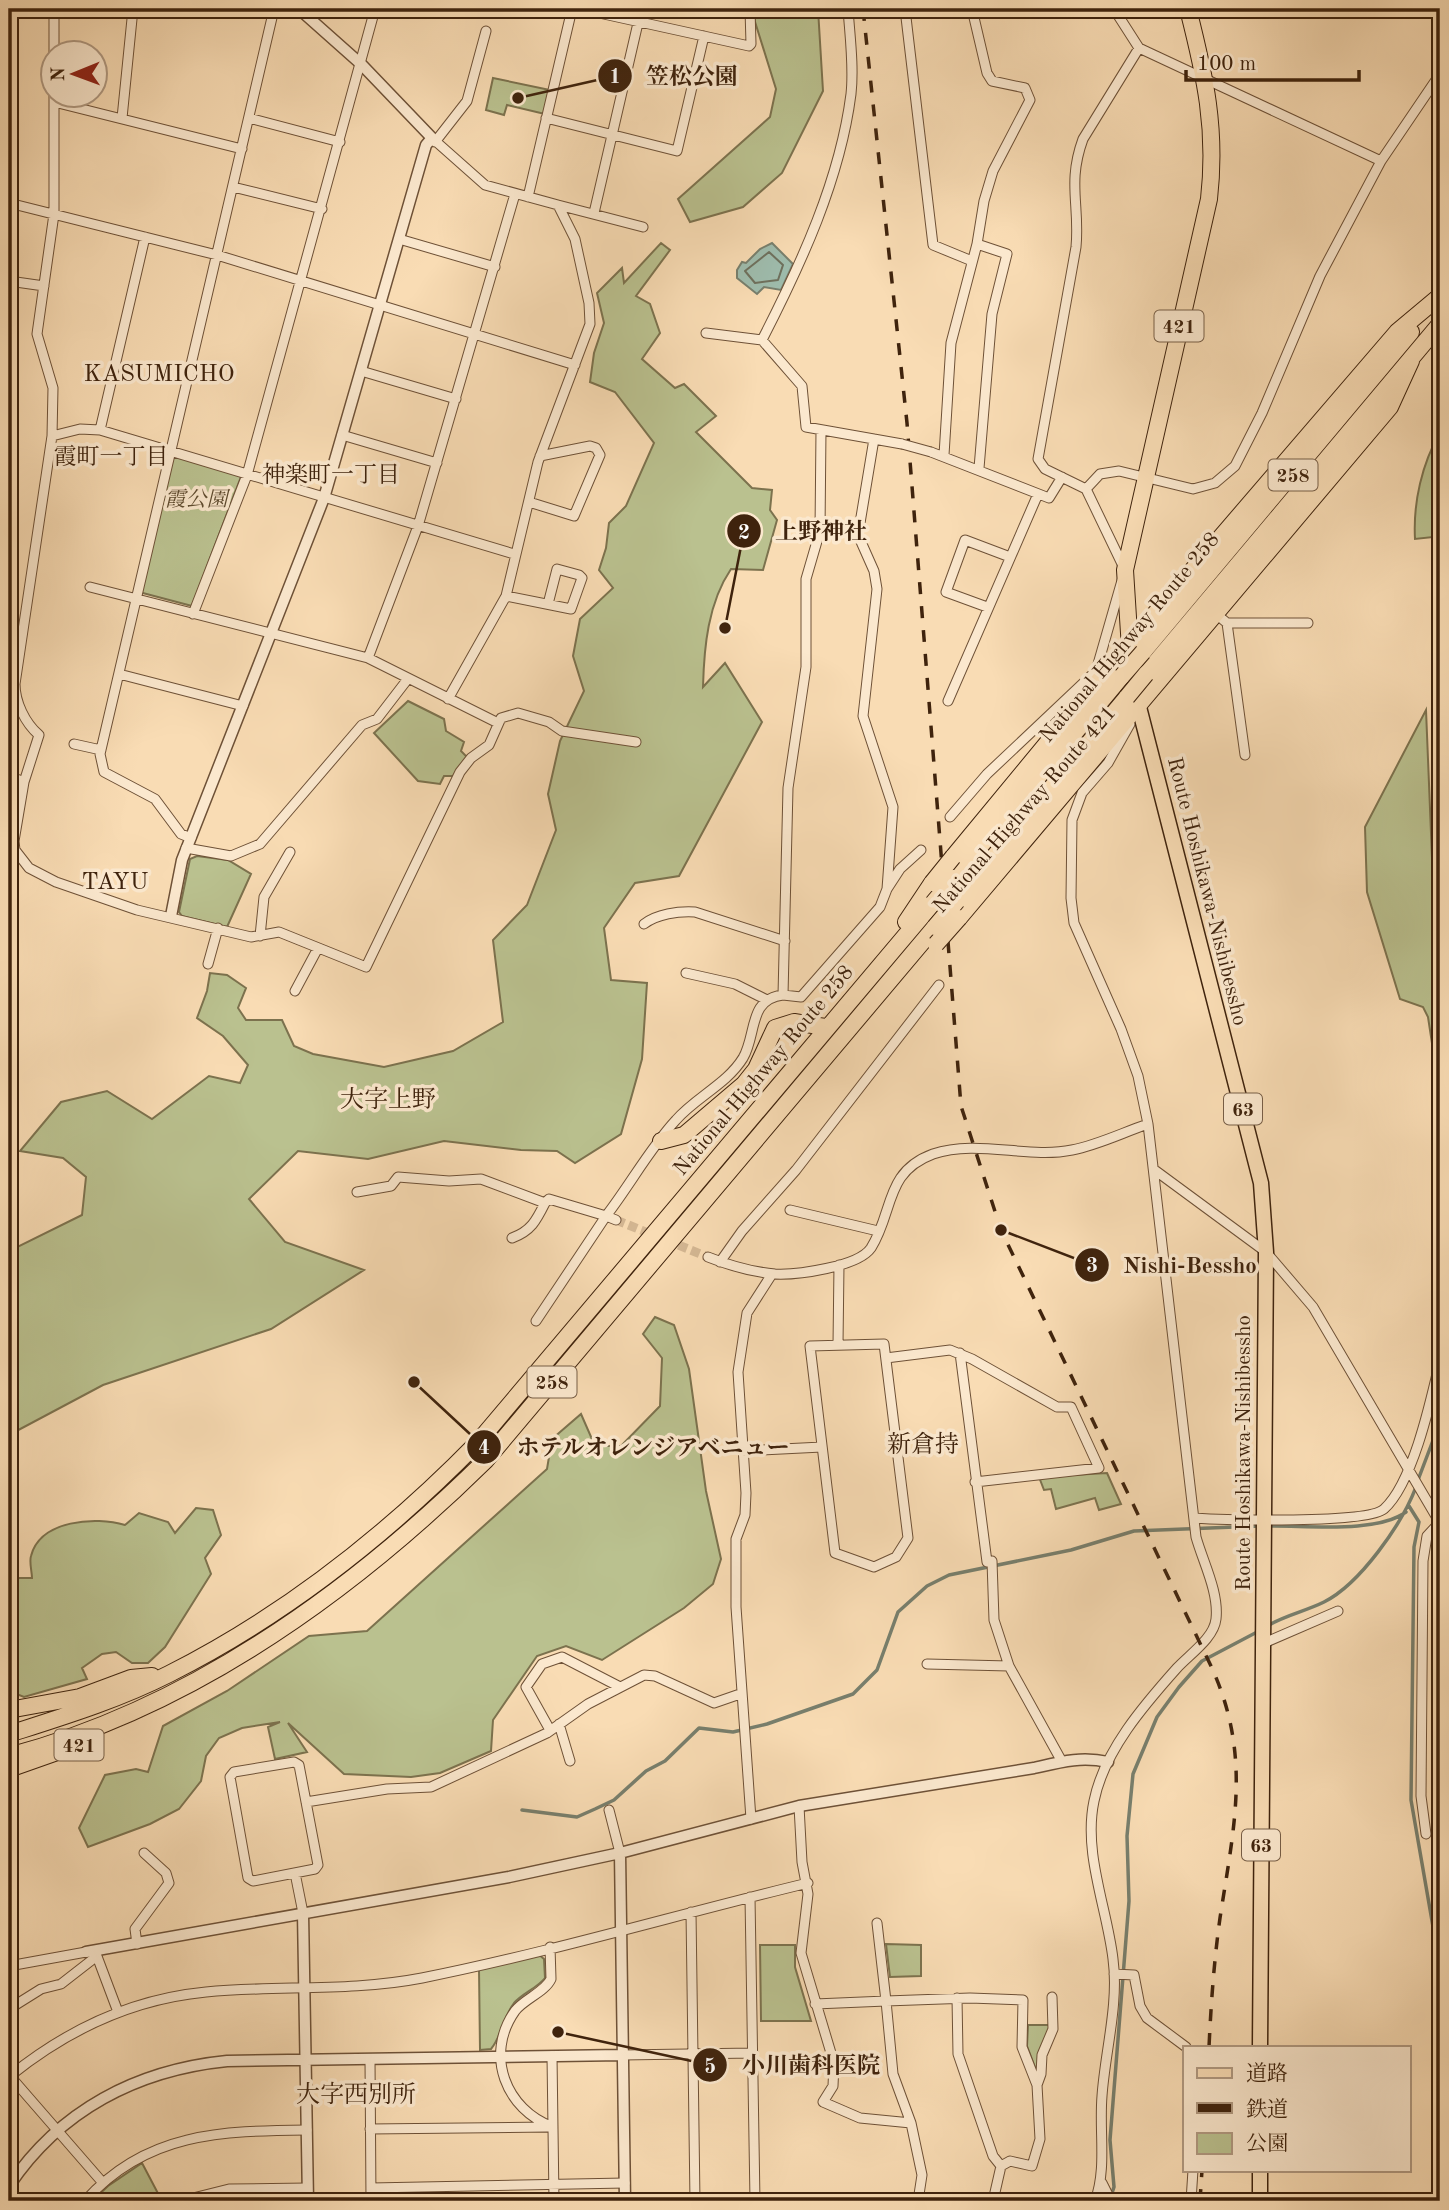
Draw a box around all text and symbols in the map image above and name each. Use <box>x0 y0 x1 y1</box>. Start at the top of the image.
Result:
north arrow <box>38 38 108 108</box>
scale bar <box>1186 38 1360 82</box>
callout: 笠松公園 <box>597 54 752 98</box>
text: 100 m <box>1197 54 1256 75</box>
text: 笠松公園 <box>646 64 738 89</box>
text: N <box>50 66 69 82</box>
text: 1 <box>609 67 621 88</box>
road number: 421 <box>1154 310 1204 342</box>
district label: KASUMICHO <box>84 363 234 387</box>
district label: 霞町一丁目 <box>54 444 169 469</box>
road number: 258 <box>1268 460 1318 490</box>
district label: 神楽町一丁目 <box>262 462 400 487</box>
park label: 霞公園 <box>165 488 230 511</box>
callout: 上野神社 <box>726 509 881 553</box>
text: 上野神社 <box>775 519 867 544</box>
text: 2 <box>738 523 750 544</box>
street label: National Highway Route 258 <box>1036 529 1224 747</box>
street label: National Highway Route 421 <box>930 702 1121 918</box>
street label: Route Hoshikawa-Nishibessho <box>1163 755 1250 1028</box>
district label: TAYU <box>82 871 149 895</box>
street label: National Highway Route 258 <box>670 962 858 1180</box>
district label: 大字上野 <box>340 1086 436 1113</box>
road number: 63 <box>1224 1093 1262 1124</box>
callout: Nishi-Bessho <box>1074 1243 1271 1287</box>
text: Nishi-Bessho <box>1123 1255 1257 1278</box>
text: 3 <box>1086 1256 1098 1277</box>
street label: Route Hoshikawa-Nishibessho <box>1234 1315 1255 1591</box>
road number: 258 <box>528 1366 576 1398</box>
callout: ホテルオレンジアベニュー <box>466 1425 805 1469</box>
district label: 新倉持 <box>887 1431 959 1458</box>
text: ホテルオレンジアベニュー <box>517 1436 789 1460</box>
text: 4 <box>478 1438 490 1459</box>
road number: 421 <box>55 1730 104 1760</box>
road number: 63 <box>1242 1829 1280 1860</box>
callout: 小川歯科医院 <box>693 2043 894 2087</box>
legend <box>1183 2046 1410 2172</box>
text: 小川歯科医院 <box>742 2053 880 2078</box>
text: 5 <box>704 2057 716 2078</box>
text: 道路 <box>1246 2062 1288 2085</box>
district label: 大字西別所 <box>296 2081 416 2108</box>
text: 鉄道 <box>1246 2098 1288 2121</box>
text: 公園 <box>1246 2132 1288 2155</box>

